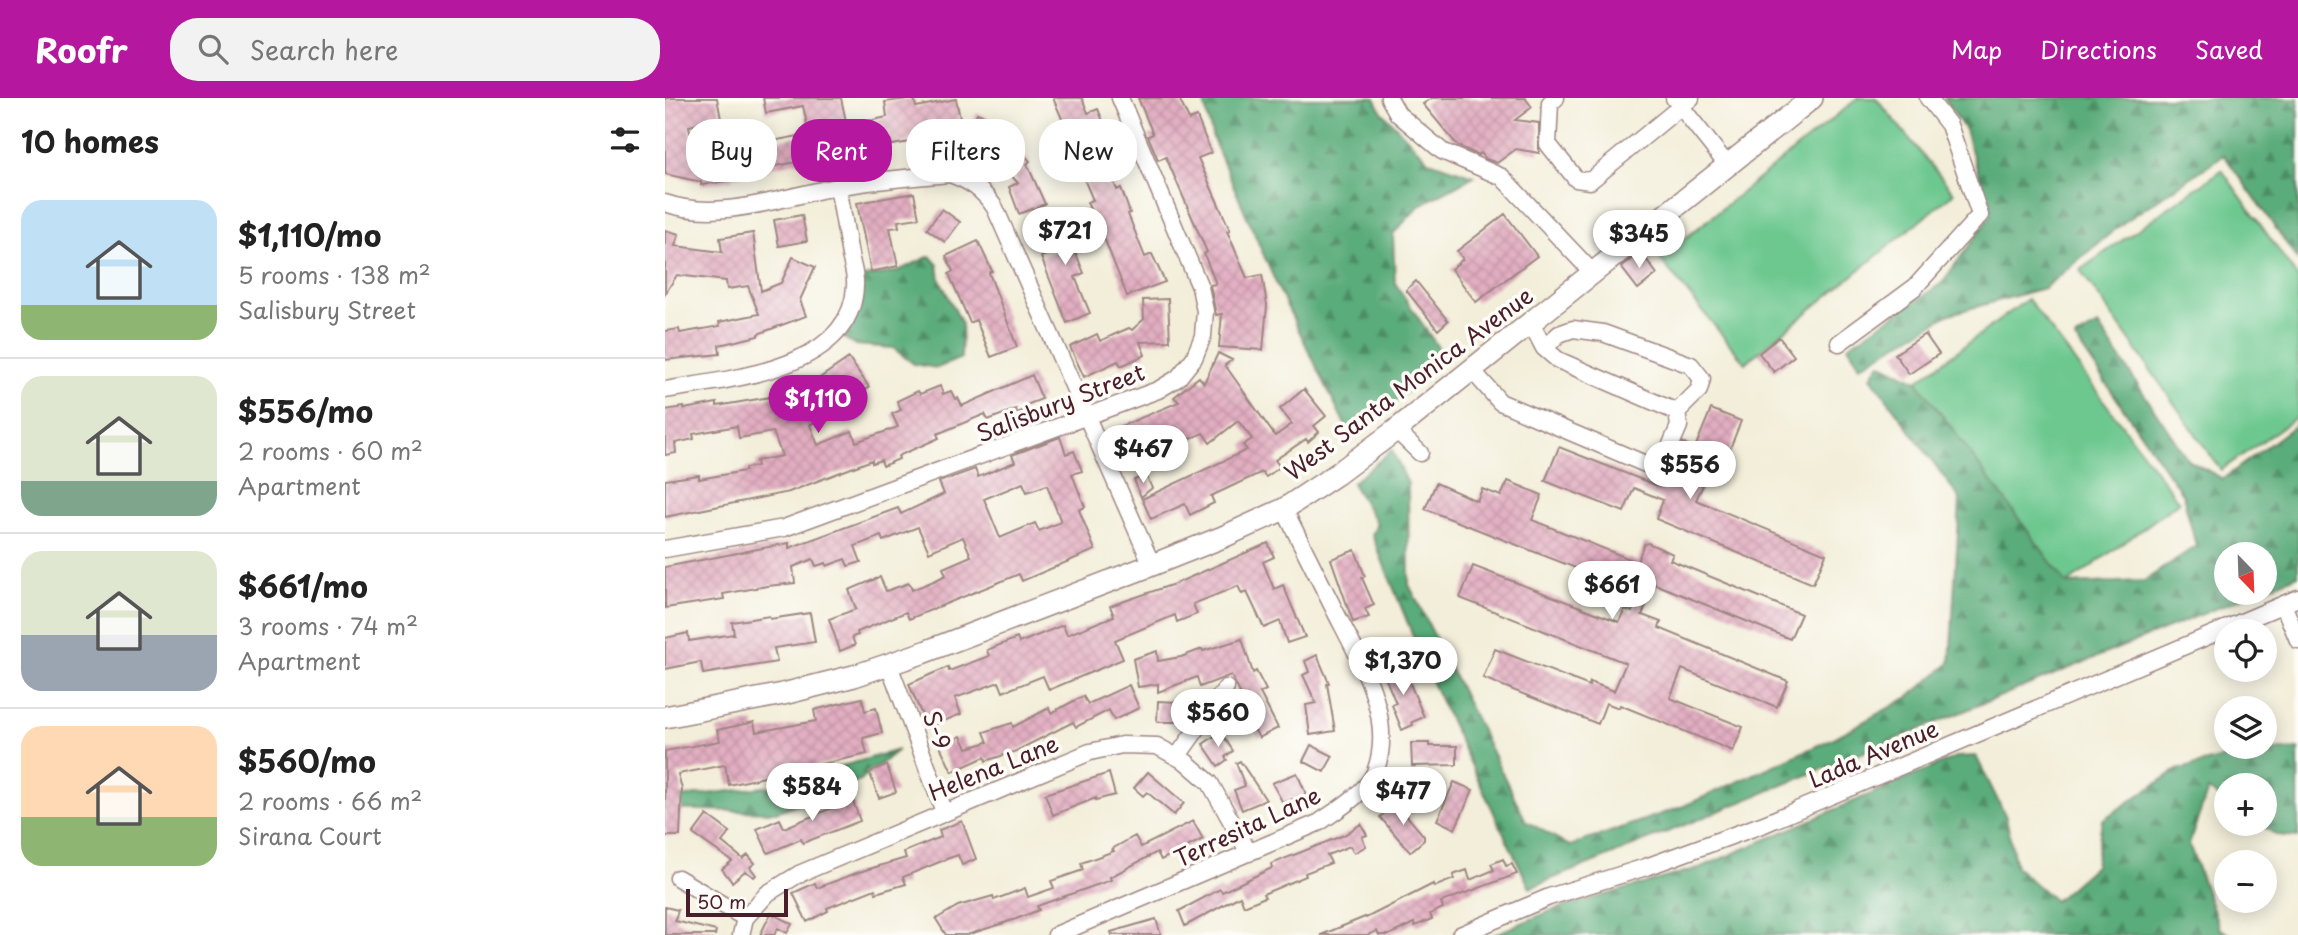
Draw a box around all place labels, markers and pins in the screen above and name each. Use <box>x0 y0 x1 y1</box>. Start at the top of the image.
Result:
pin: $721 <box>1024 208 1106 267</box>
pin: $345 <box>1598 211 1680 270</box>
pin: $1,110 <box>761 376 875 435</box>
pin: $467 <box>1102 426 1184 485</box>
pin: $556 <box>1649 442 1731 501</box>
pin: $661 <box>1571 561 1653 621</box>
pin: $1,370 <box>1346 638 1460 697</box>
pin: $560 <box>1177 690 1259 749</box>
pin: $584 <box>771 764 853 823</box>
pin: $477 <box>1362 768 1444 827</box>

